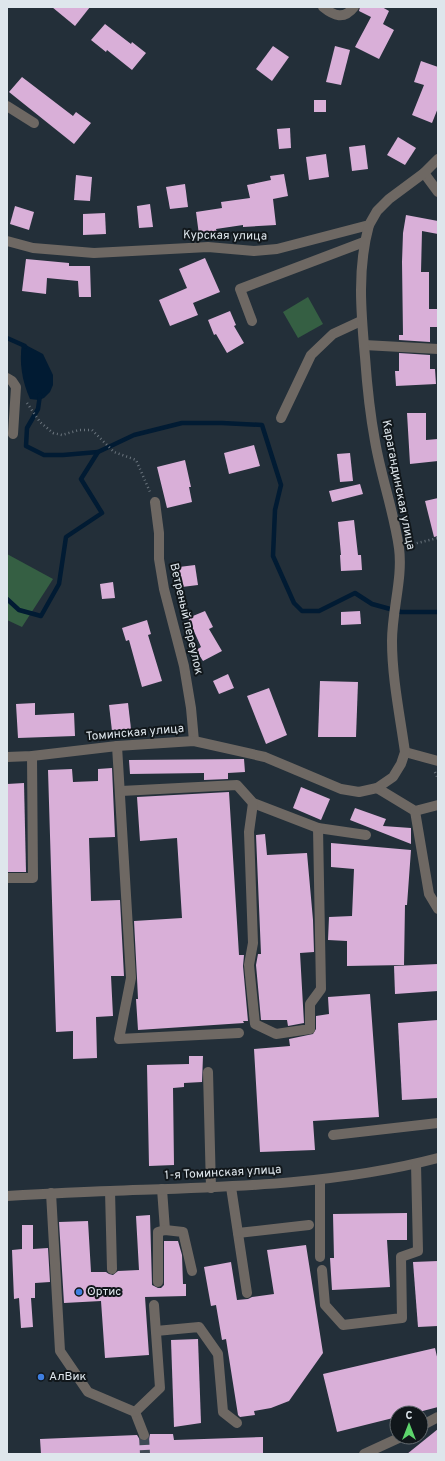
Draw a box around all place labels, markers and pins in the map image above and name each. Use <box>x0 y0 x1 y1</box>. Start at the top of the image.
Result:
place label: Ортис <box>87 1284 121 1300</box>
marker: Ортис <box>74 1287 84 1297</box>
place label: АлВик <box>49 1369 86 1385</box>
marker: АлВик <box>36 1372 46 1382</box>

